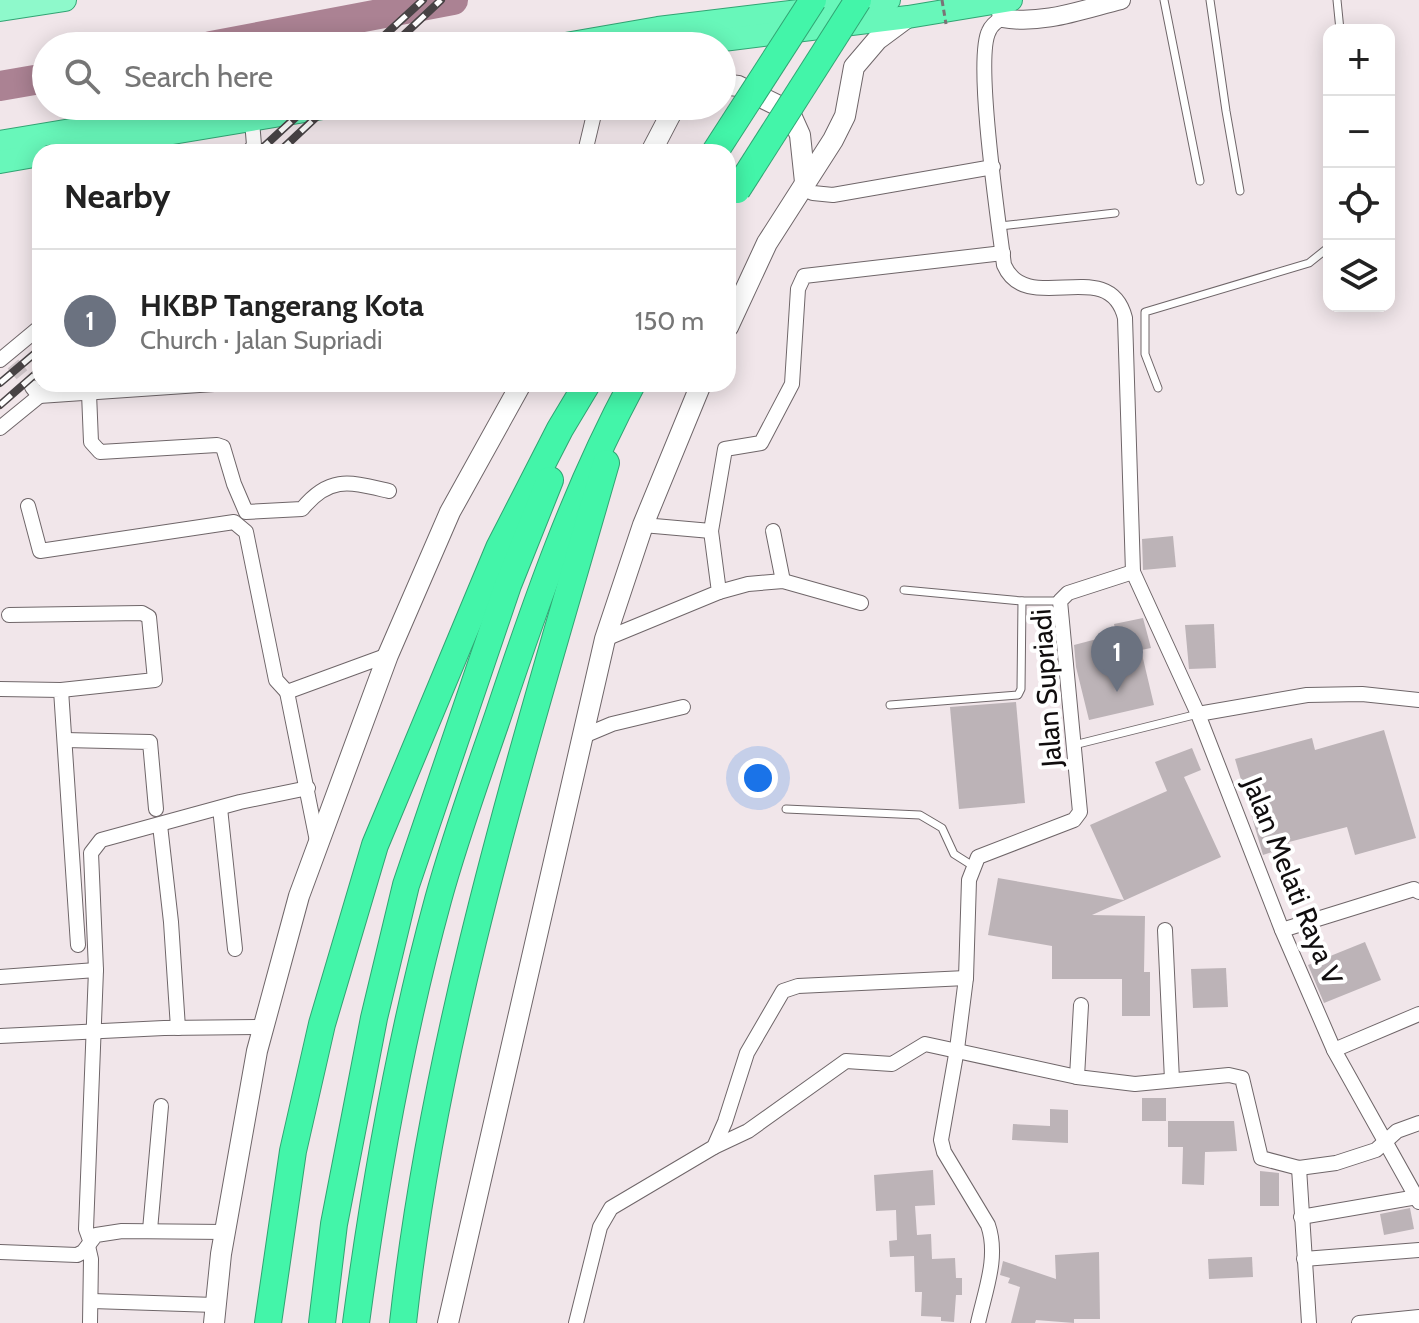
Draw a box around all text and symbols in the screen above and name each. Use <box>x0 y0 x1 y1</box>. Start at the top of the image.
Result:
map controls <box>1323 24 1395 312</box>
button: + <box>1323 24 1395 96</box>
search box <box>32 32 736 120</box>
icon: search <box>60 54 104 98</box>
text: Search here <box>124 58 273 95</box>
button: − <box>1323 96 1395 168</box>
button: locate <box>1323 168 1395 240</box>
text: Nearby <box>64 175 171 217</box>
button: layers <box>1323 240 1395 312</box>
text: HKBP Tangerang Kota <box>140 287 424 324</box>
text: 1 <box>85 305 95 337</box>
text: 150 m <box>635 305 704 337</box>
text: Church · Jalan Supriadi <box>140 324 383 356</box>
street label: Jalan Supriadi <box>1024 608 1069 769</box>
pin: 1 <box>1091 626 1143 692</box>
your location <box>738 758 778 798</box>
street label: Jalan Melati Raya V <box>1235 771 1350 990</box>

